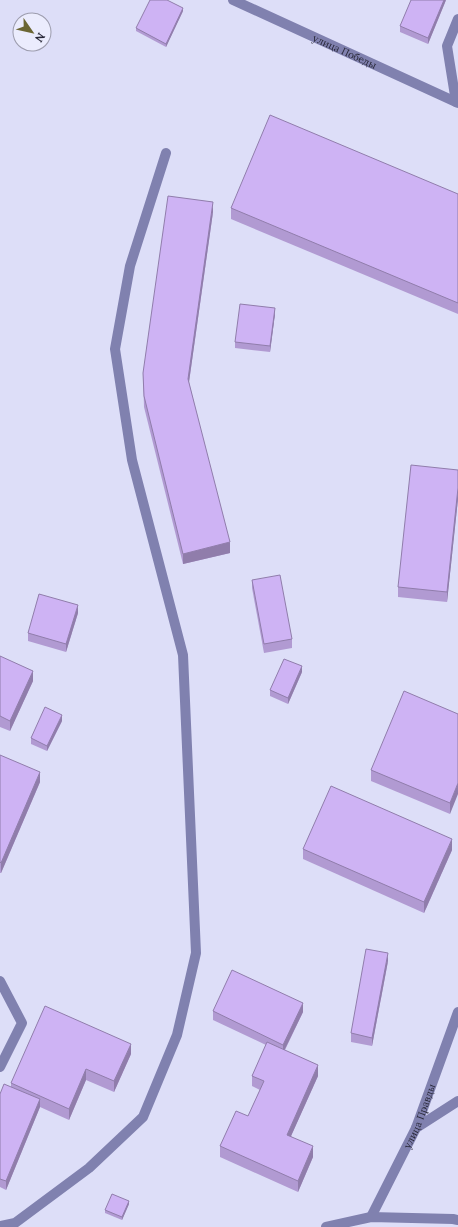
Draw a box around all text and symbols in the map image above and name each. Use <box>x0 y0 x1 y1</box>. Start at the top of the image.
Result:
north arrow <box>12 12 52 52</box>
text: N <box>32 30 48 45</box>
street label: улица Победы <box>311 31 379 71</box>
street label: улица Правды <box>400 1082 438 1151</box>

